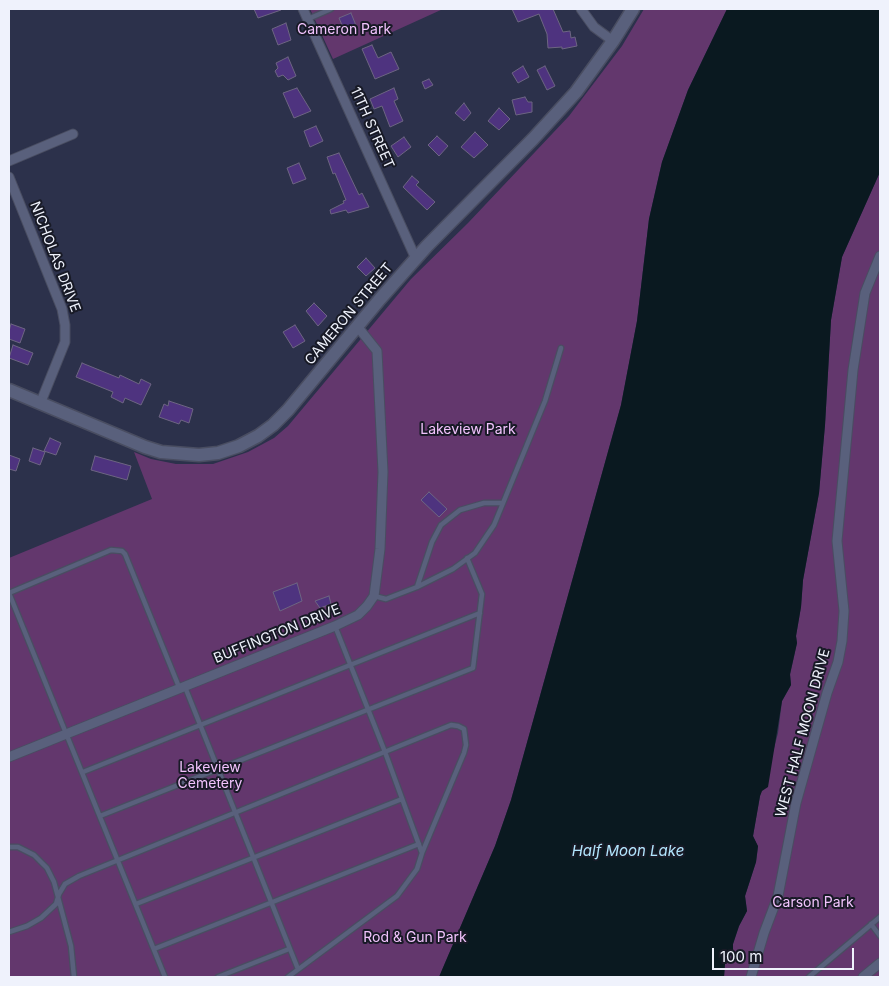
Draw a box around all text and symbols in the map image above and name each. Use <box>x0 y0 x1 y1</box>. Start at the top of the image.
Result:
park label: Cameron Park <box>297 22 391 38</box>
street label: 11TH STREET <box>346 85 398 171</box>
street label: NICHOLAS DRIVE <box>26 199 84 315</box>
street label: CAMERON STREET <box>302 260 396 368</box>
park label: Lakeview Park <box>420 422 516 438</box>
street label: BUFFINGTON DRIVE <box>211 601 343 667</box>
street label: WEST HALF MOON DRIVE <box>772 647 834 819</box>
park label: Lakeview Cemetery <box>178 760 242 792</box>
water label: Half Moon Lake <box>572 842 684 860</box>
park label: Carson Park <box>772 895 854 911</box>
park label: Rod & Gun Park <box>363 930 467 946</box>
scale bar <box>714 938 856 970</box>
text: 100 m <box>720 947 762 966</box>

